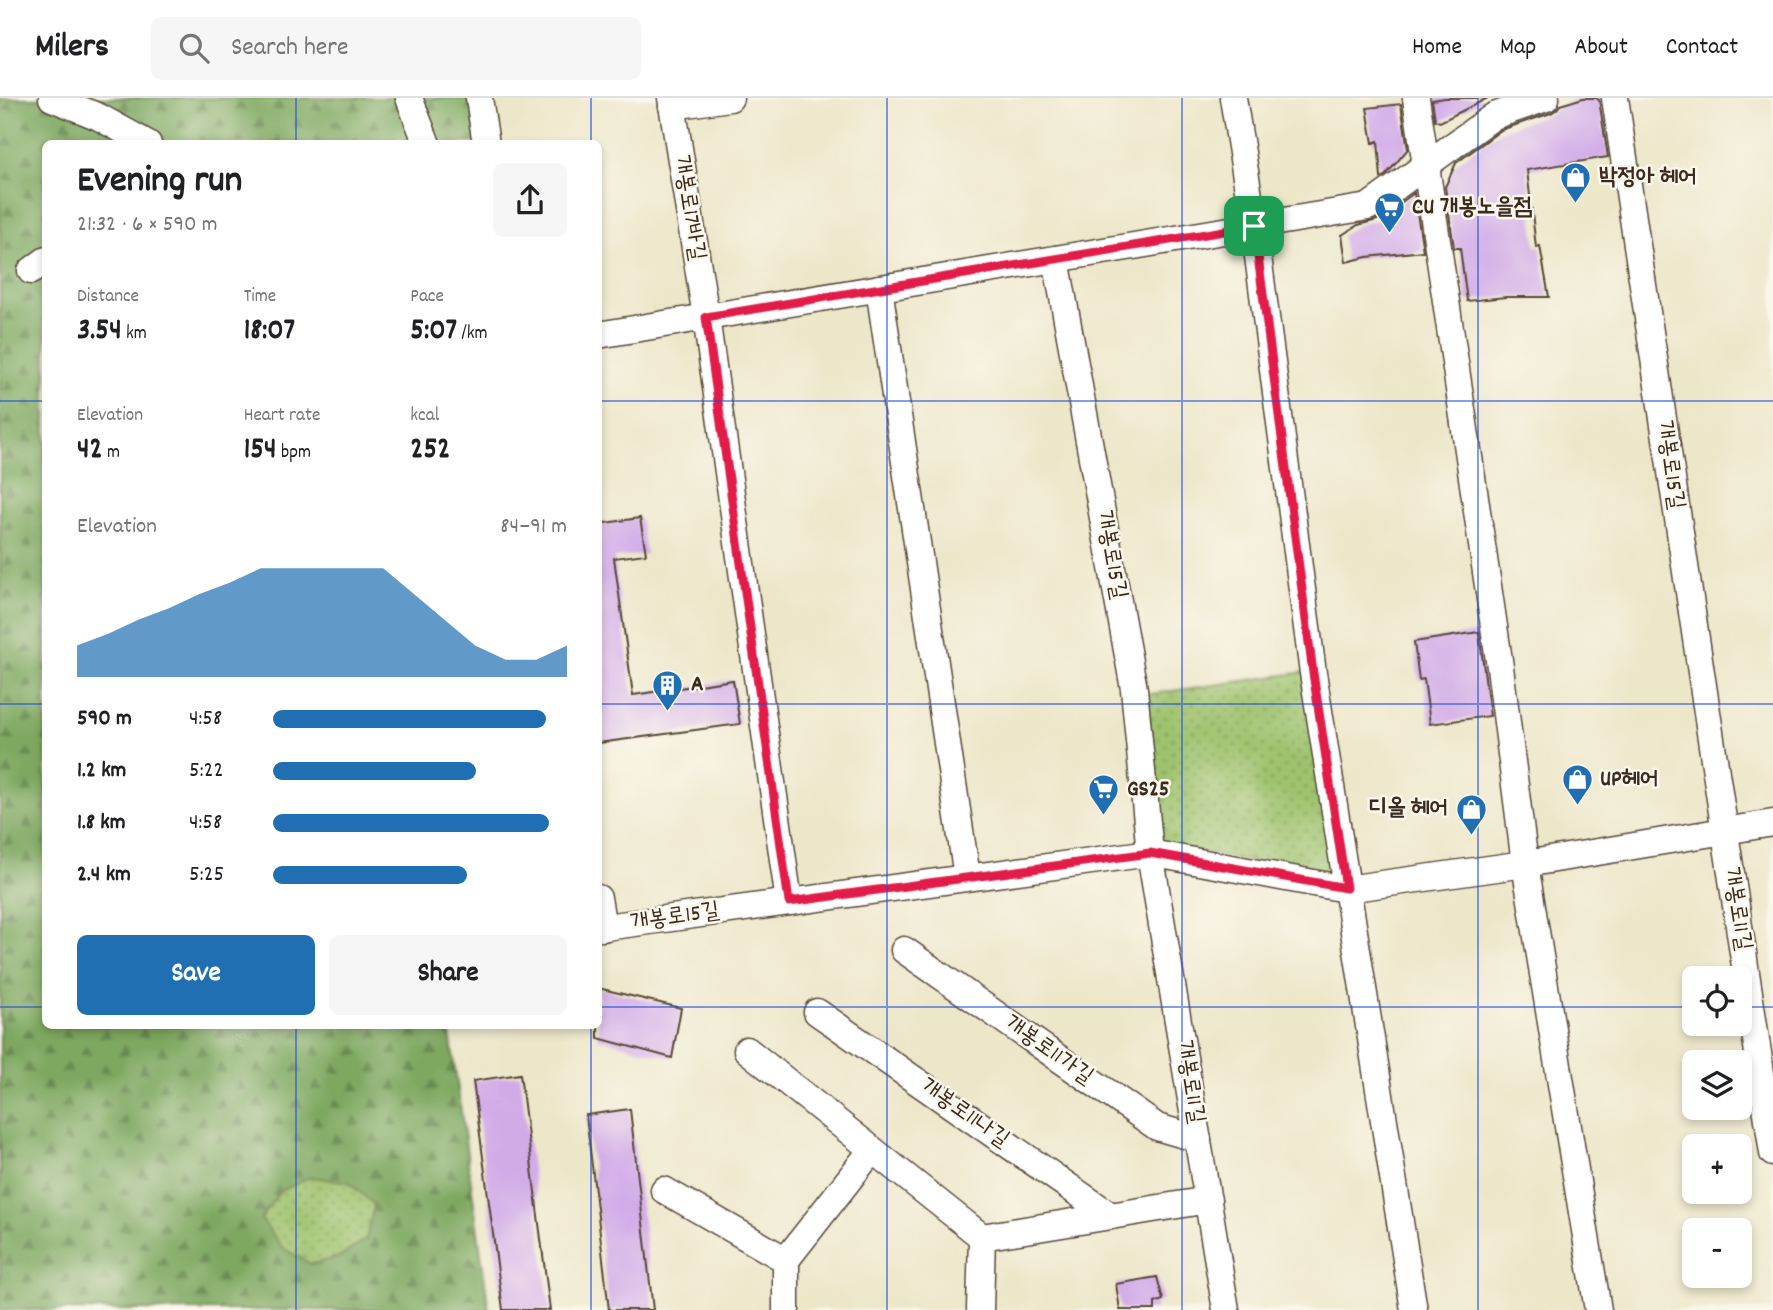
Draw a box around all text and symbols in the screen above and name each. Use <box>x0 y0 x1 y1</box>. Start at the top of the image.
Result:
search box <box>151 17 641 80</box>
text: Milers <box>35 25 109 72</box>
icon: search <box>175 29 213 67</box>
text: Search here <box>231 30 348 67</box>
text: Home <box>1412 31 1462 65</box>
text: Map <box>1500 31 1536 65</box>
text: About <box>1574 31 1628 65</box>
text: Contact <box>1666 31 1738 65</box>
street label: 개봉로17바길 <box>663 153 713 263</box>
text: Evening run <box>77 155 242 210</box>
shop icon: 박정아 헤어 <box>1559 161 1593 205</box>
place label: 박정아 헤어 <box>1599 162 1697 195</box>
button: share <box>493 163 567 237</box>
supermarket icon: CU 개봉노을점 <box>1372 191 1406 235</box>
place label: CU 개봉노을점 <box>1412 192 1533 225</box>
pin <box>1224 196 1284 256</box>
icon: arrive <box>1235 207 1273 245</box>
text: 21:32 · 6 × 590 m <box>77 209 218 242</box>
text: Distance <box>77 284 139 311</box>
text: Time <box>244 284 276 311</box>
text: Pace <box>410 284 444 311</box>
text: 3.54 <box>77 311 122 354</box>
text: 18:07 <box>244 311 295 354</box>
text: 5:07 <box>410 311 457 354</box>
text: km <box>122 321 147 348</box>
text: /km <box>457 321 488 348</box>
text: Elevation <box>77 403 143 430</box>
text: Heart rate <box>244 403 320 430</box>
text: kcal <box>410 403 439 430</box>
street label: 개봉로15길 <box>1646 418 1692 512</box>
text: 42 <box>77 430 103 473</box>
text: 154 <box>244 430 277 473</box>
text: 252 <box>410 430 450 473</box>
text: m <box>103 440 120 467</box>
text: bpm <box>277 440 311 467</box>
street label: 개봉로15길 <box>1086 508 1134 602</box>
text: Elevation <box>77 511 157 544</box>
text: 84–91 m <box>500 511 567 544</box>
building icon: A <box>651 668 685 712</box>
place label: A <box>691 669 704 702</box>
text: 590 m <box>77 703 132 736</box>
text: 4:58 <box>189 703 222 736</box>
text: 1.2 km <box>77 755 126 788</box>
text: 5:22 <box>189 755 224 788</box>
shop icon: UP헤어 <box>1560 763 1594 807</box>
place label: UP헤어 <box>1600 764 1659 797</box>
supermarket icon: GS25 <box>1087 773 1121 817</box>
place label: GS25 <box>1127 774 1169 807</box>
shop icon: 디올 헤어 <box>1454 792 1488 836</box>
place label: 디올 헤어 <box>1369 793 1448 826</box>
text: 1.8 km <box>77 807 126 840</box>
text: 4:58 <box>189 807 222 840</box>
text: 2.4 km <box>77 859 131 892</box>
text: 5:25 <box>189 859 224 892</box>
street label: 개봉로11길 <box>1713 865 1759 953</box>
street label: 개봉로15길 <box>628 895 722 941</box>
button: Save <box>77 935 315 1015</box>
button: Share <box>329 935 567 1015</box>
map controls <box>1682 966 1752 1288</box>
button: locate <box>1682 966 1752 1036</box>
street label: 개봉로11가길 <box>997 1008 1099 1094</box>
street label: 개봉로11길 <box>1166 1038 1212 1126</box>
button: layers <box>1682 1050 1752 1120</box>
street label: 개봉로11나길 <box>913 1071 1015 1157</box>
button: + <box>1682 1134 1752 1204</box>
button: − <box>1682 1218 1752 1288</box>

